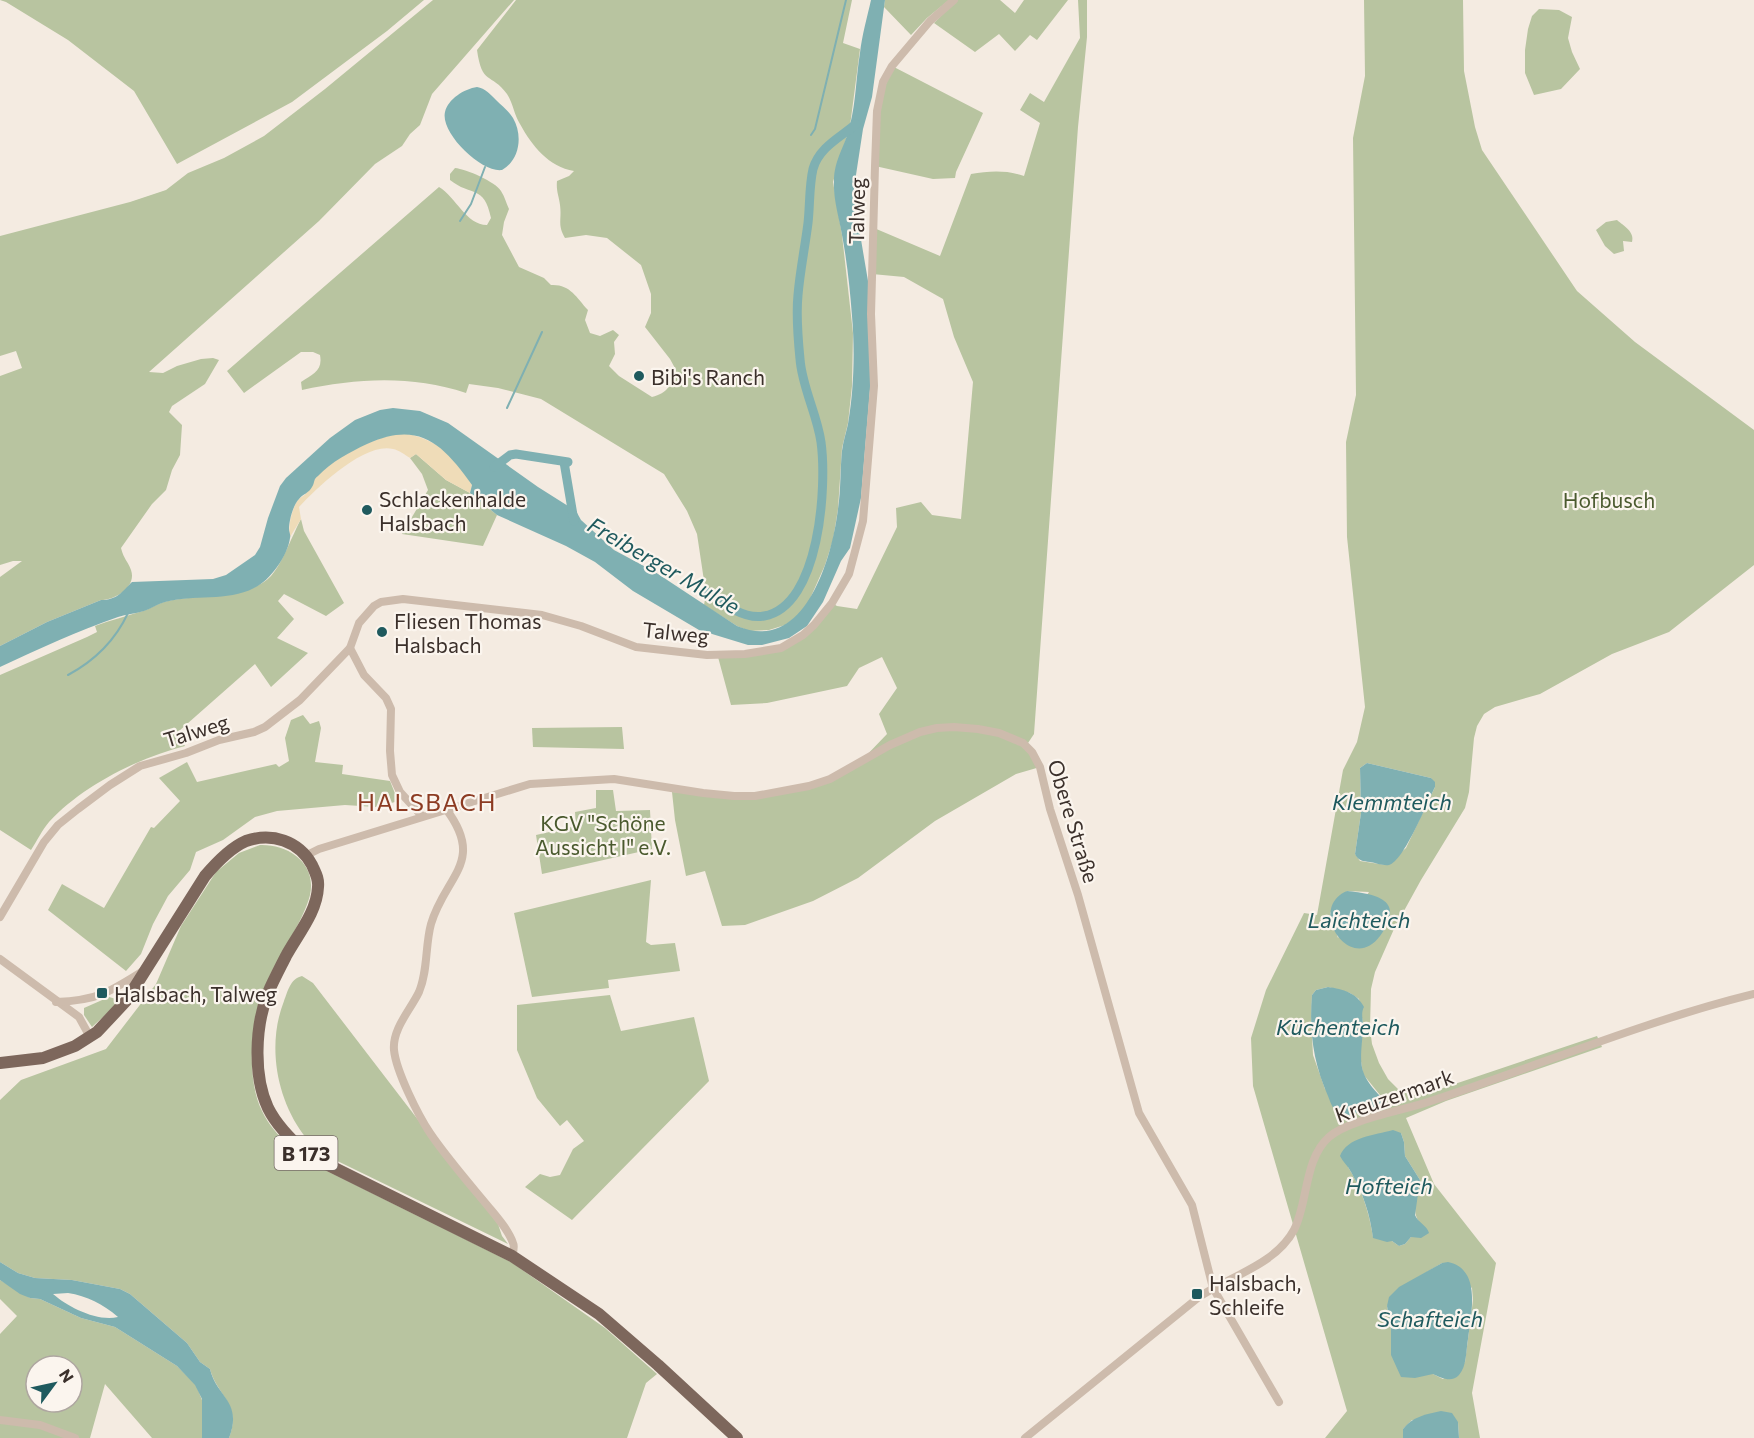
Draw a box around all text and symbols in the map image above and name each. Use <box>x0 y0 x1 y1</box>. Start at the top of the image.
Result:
street label: Talweg <box>843 177 869 245</box>
place label: Bibi's Ranch <box>651 364 765 389</box>
marker: Bibi's Ranch <box>632 369 646 383</box>
place label: Schlackenhalde Halsbach <box>379 486 526 535</box>
park label: Hofbusch <box>1563 487 1655 512</box>
marker: Schlackenhalde Halsbach <box>360 503 374 517</box>
water label: Freiberger Mulde <box>583 511 745 620</box>
place label: Fliesen Thomas Halsbach <box>394 608 541 657</box>
street label: Talweg <box>641 616 711 648</box>
marker: Fliesen Thomas Halsbach <box>375 625 389 639</box>
street label: Talweg <box>160 708 232 752</box>
street label: Obere Straße <box>1043 756 1105 886</box>
district label: HALSBACH <box>357 787 497 816</box>
water label: Klemmteich <box>1332 788 1452 815</box>
park label: KGV "Schöne Aussicht I" e.V. <box>535 810 671 859</box>
water label: Laichteich <box>1308 906 1410 933</box>
place label: Halsbach, Talweg <box>114 981 277 1006</box>
marker: Halsbach, Talweg <box>95 986 109 1000</box>
water label: Küchenteich <box>1276 1013 1400 1040</box>
street label: Kreuzermark <box>1331 1063 1457 1127</box>
road number: B 173 <box>274 1136 338 1170</box>
water label: Hofteich <box>1345 1172 1433 1199</box>
place label: Halsbach, Schleife <box>1209 1270 1301 1319</box>
marker: Halsbach, Schleife <box>1190 1287 1204 1301</box>
water label: Schafteich <box>1377 1305 1483 1332</box>
north arrow <box>24 1354 84 1414</box>
text: N <box>56 1365 78 1386</box>

